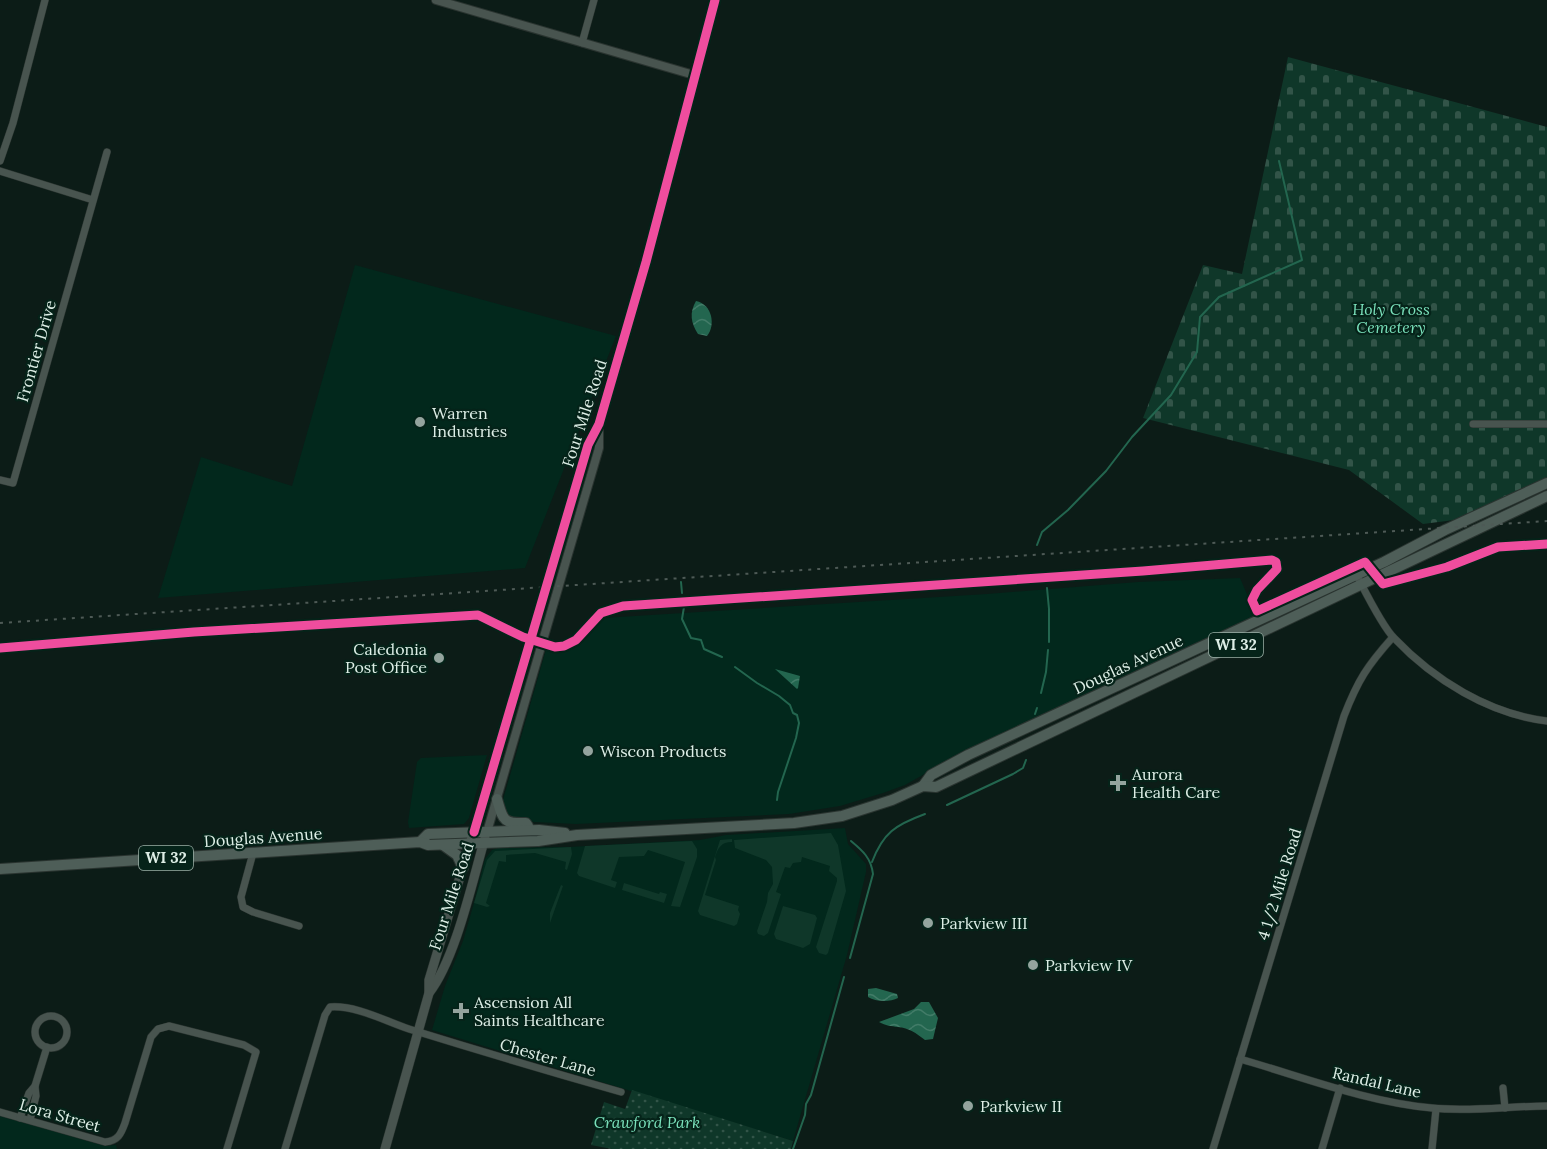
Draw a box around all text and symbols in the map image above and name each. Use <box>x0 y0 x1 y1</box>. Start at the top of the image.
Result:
street label: Frontier Drive <box>12 298 60 404</box>
park label: Holy Cross Cemetery <box>1352 299 1430 337</box>
street label: Four Mile Road <box>557 356 611 469</box>
place label: Warren Industries <box>432 403 507 441</box>
marker: Warren Industries <box>413 415 427 429</box>
street label: Douglas Avenue <box>1070 630 1186 698</box>
road number: WI 32 <box>1209 633 1263 657</box>
place label: Caledonia Post Office <box>345 639 427 677</box>
marker: Caledonia Post Office <box>432 651 446 665</box>
place label: Wiscon Products <box>600 741 726 761</box>
marker: Wiscon Products <box>581 744 595 758</box>
place label: Aurora Health Care <box>1131 764 1221 802</box>
marker: Aurora Health Care <box>1109 774 1127 792</box>
street label: Douglas Avenue <box>203 823 323 851</box>
street label: 4 1/2 Mile Road <box>1253 825 1307 943</box>
street label: Four Mile Road <box>424 839 478 952</box>
road number: WI 32 <box>139 846 193 870</box>
place label: Parkview III <box>940 913 1028 933</box>
marker: Parkview III <box>921 916 935 930</box>
place label: Parkview IV <box>1045 955 1133 975</box>
marker: Parkview IV <box>1026 958 1040 972</box>
place label: Ascension All Saints Healthcare <box>473 992 605 1030</box>
marker: Ascension All Saints Healthcare <box>452 1002 470 1020</box>
street label: Chester Lane <box>498 1034 599 1080</box>
street label: Randal Lane <box>1331 1062 1424 1102</box>
street label: Lora Street <box>17 1094 104 1136</box>
place label: Parkview II <box>980 1096 1062 1116</box>
marker: Parkview II <box>961 1099 975 1113</box>
park label: Crawford Park <box>594 1112 700 1132</box>

